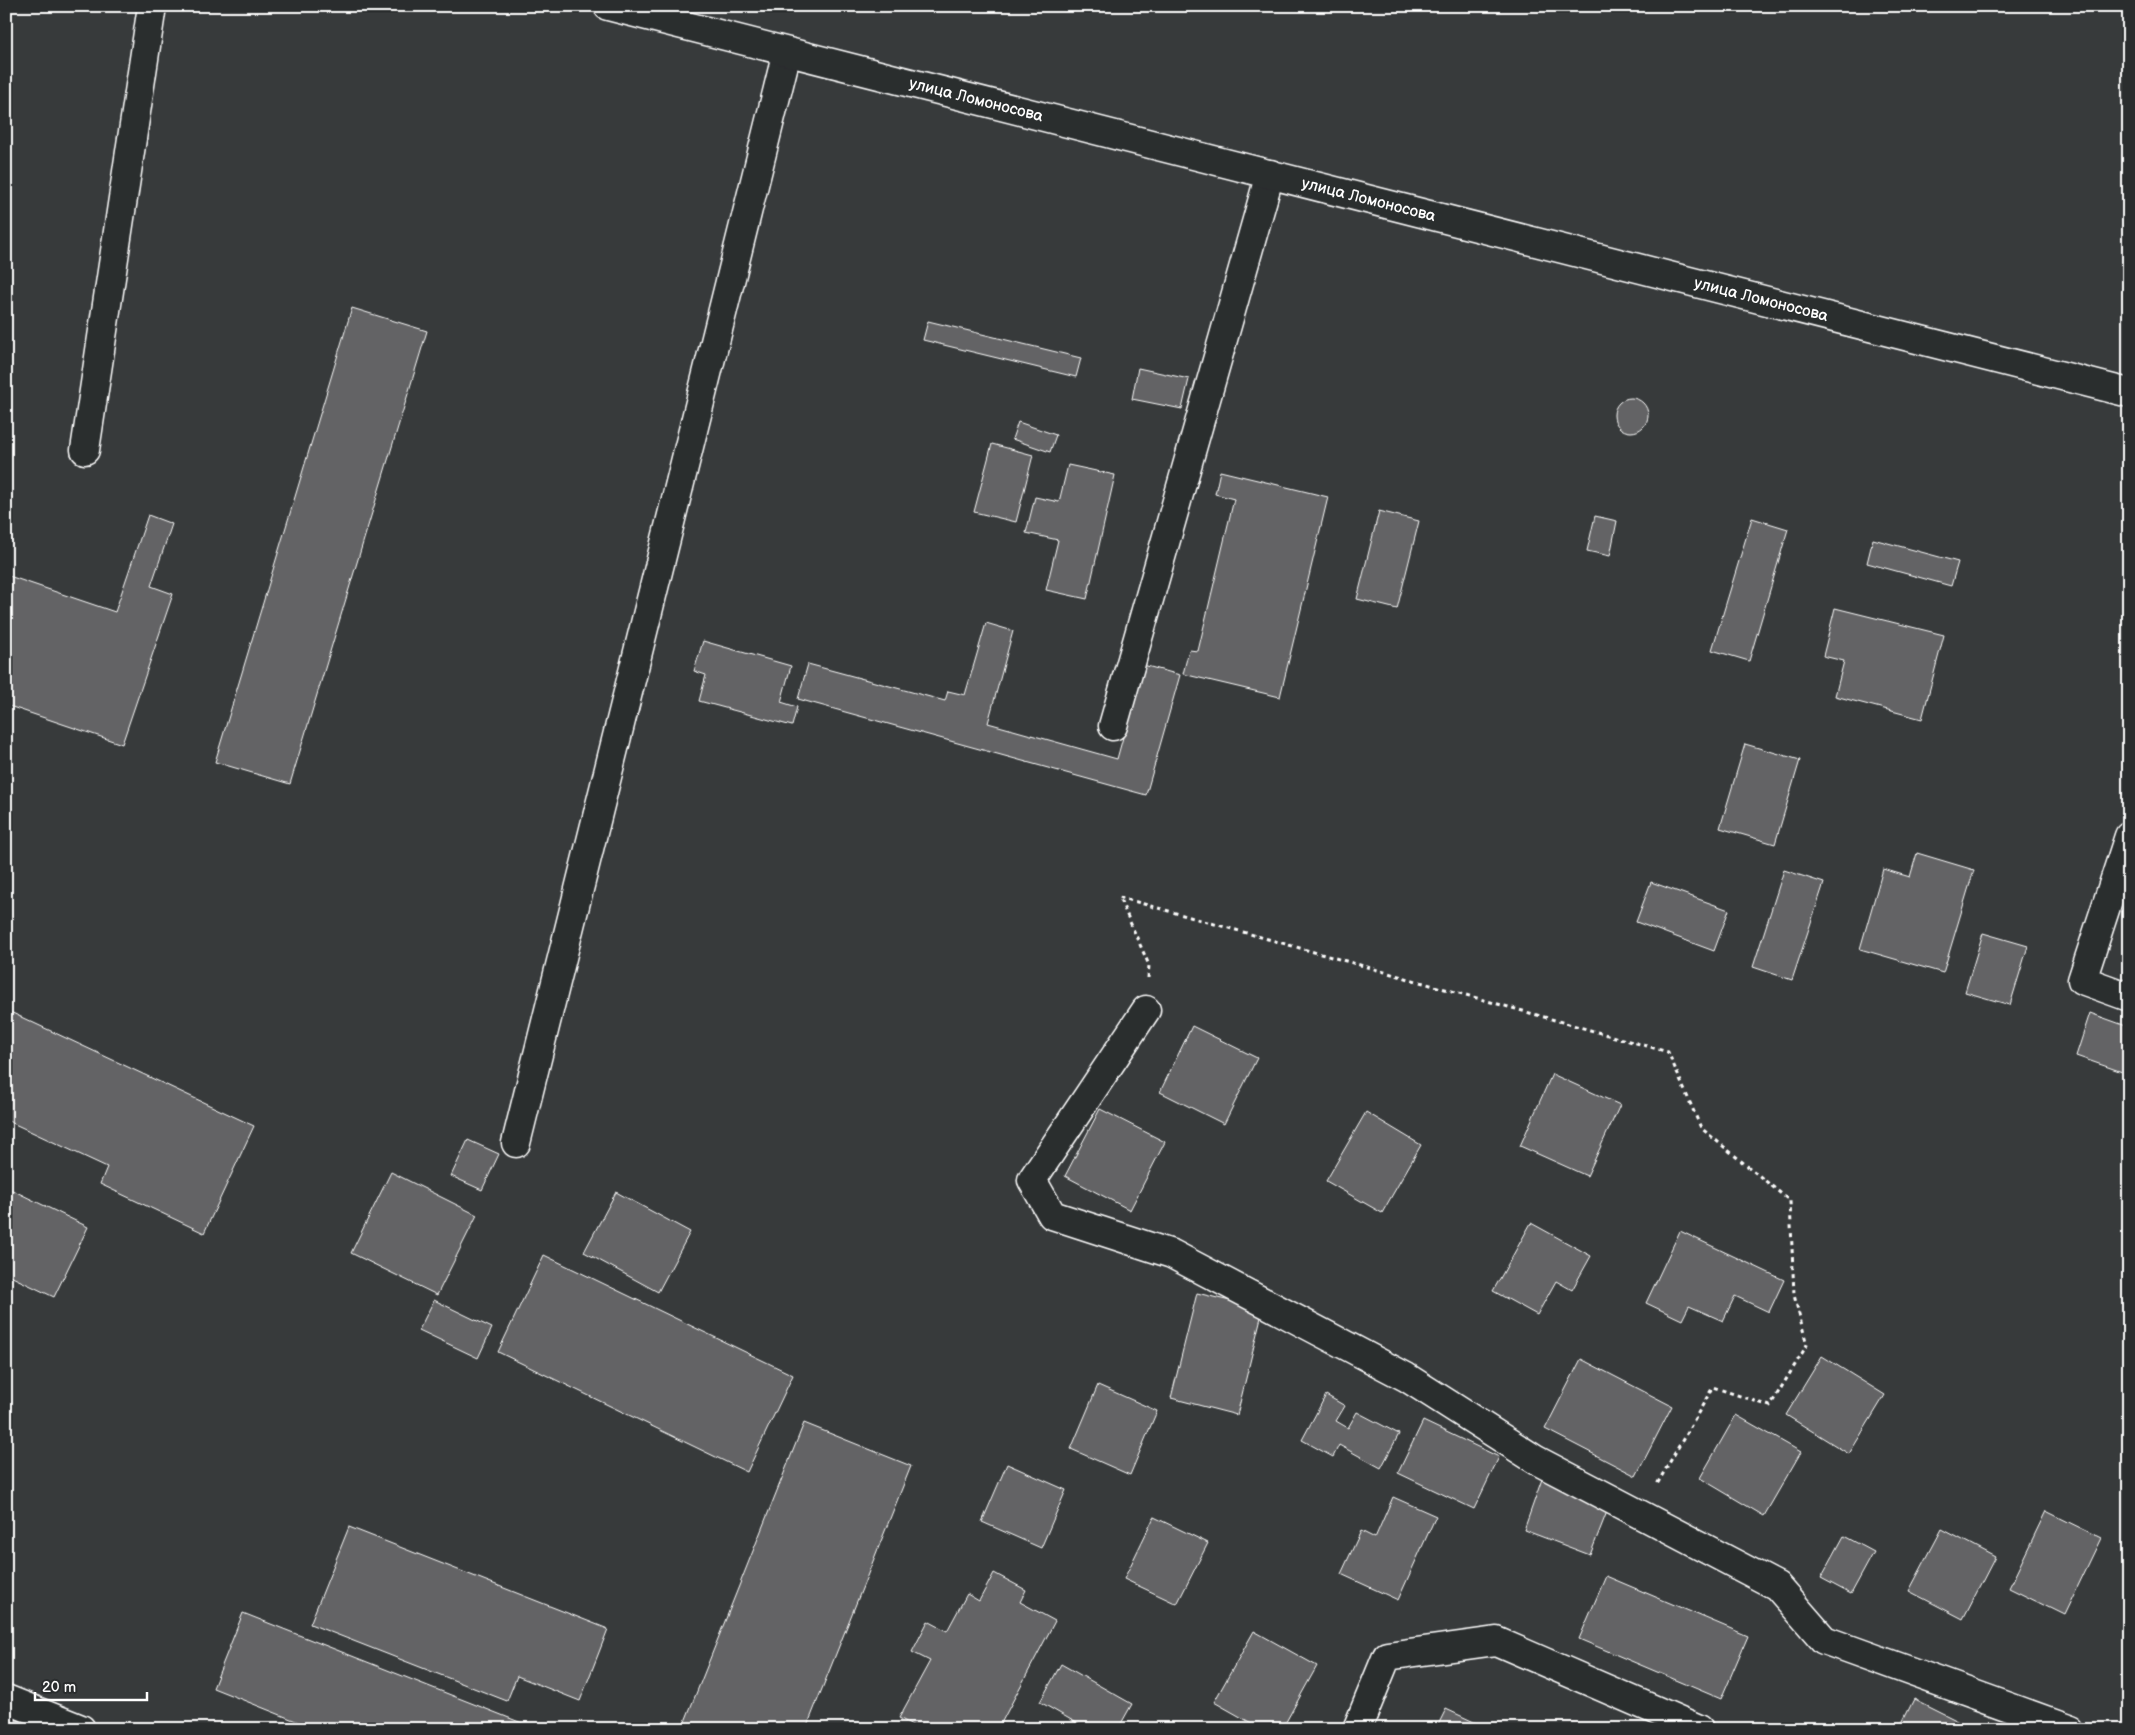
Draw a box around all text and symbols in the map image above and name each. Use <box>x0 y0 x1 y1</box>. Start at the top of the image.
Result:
street label: улица Ломоносова <box>907 74 1046 126</box>
street label: улица Ломоносова <box>1300 173 1438 226</box>
street label: улица Ломоносова <box>1692 273 1831 326</box>
scale bar <box>35 1670 148 1702</box>
text: 20 m <box>42 1678 76 1697</box>

